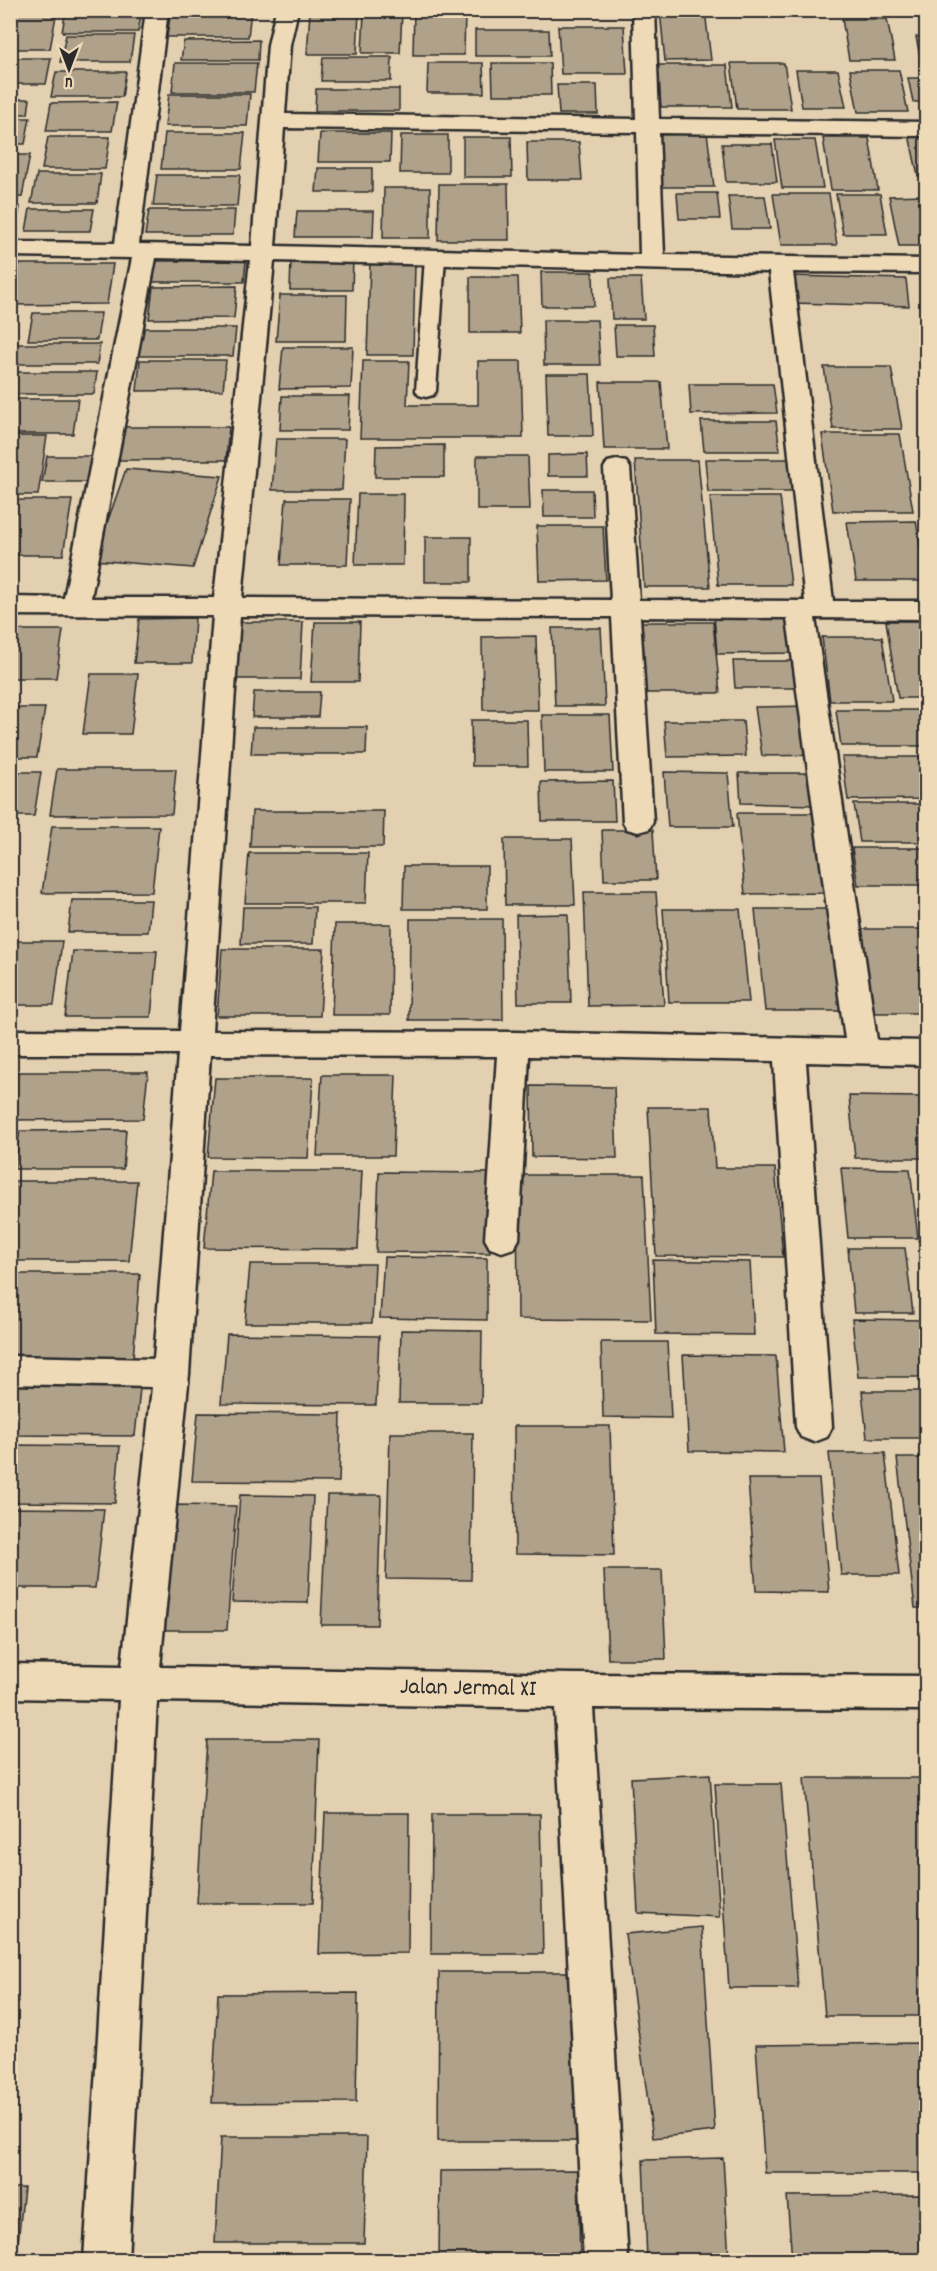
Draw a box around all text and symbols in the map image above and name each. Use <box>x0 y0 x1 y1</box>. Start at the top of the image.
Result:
north arrow <box>39 39 99 99</box>
text: U <box>65 70 73 93</box>
street label: Jalan Jermal XI <box>399 1671 537 1707</box>

